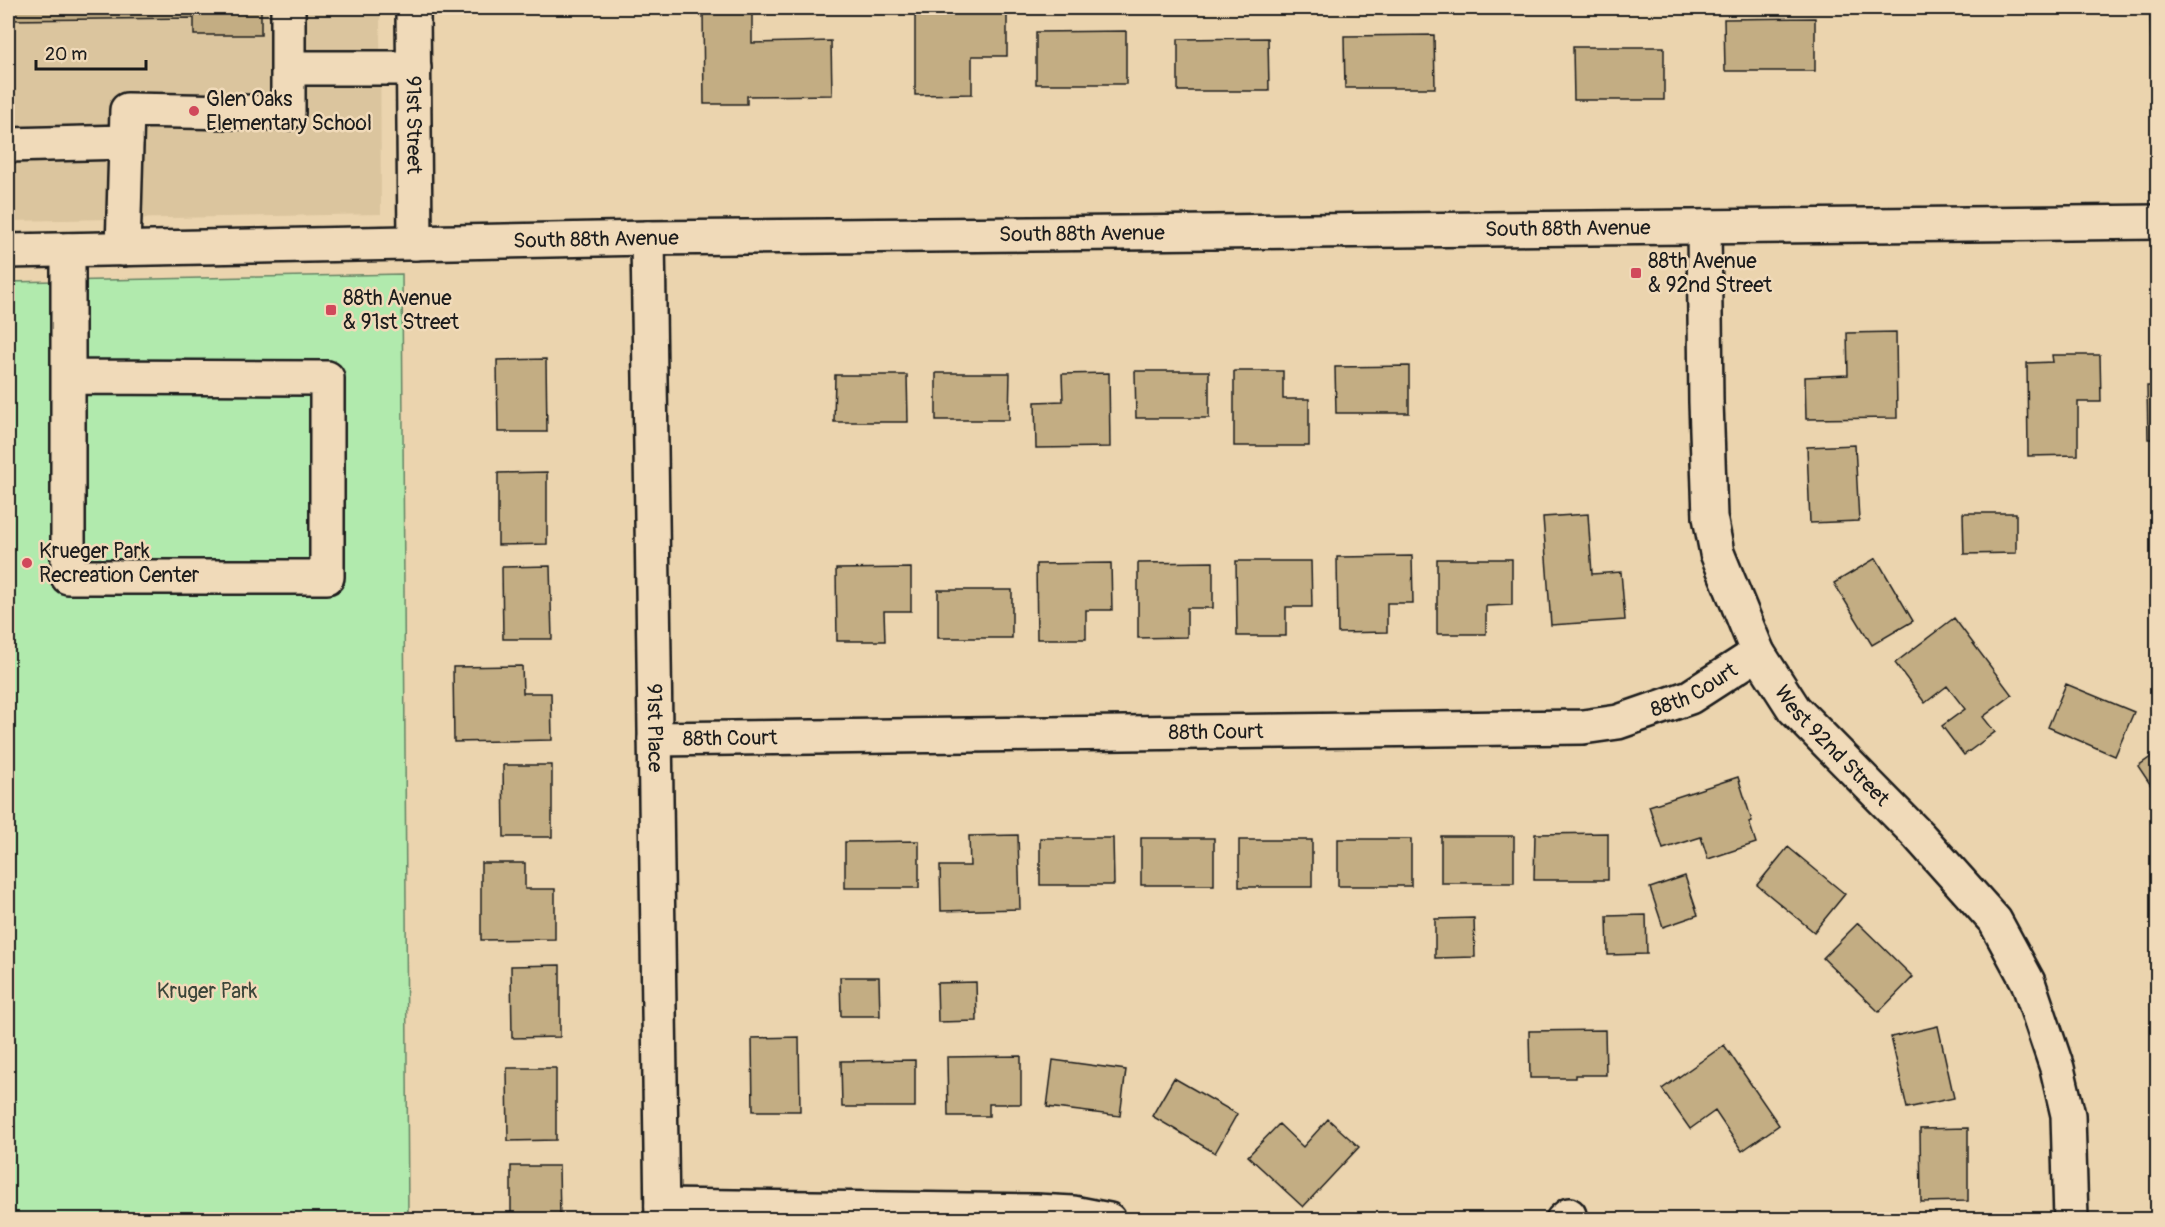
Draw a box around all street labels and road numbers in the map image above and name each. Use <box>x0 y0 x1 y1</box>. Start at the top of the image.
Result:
street label: 91st Street <box>400 76 428 175</box>
street label: South 88th Avenue <box>1485 214 1651 243</box>
street label: South 88th Avenue <box>999 219 1165 248</box>
street label: South 88th Avenue <box>513 224 679 254</box>
street label: 88th Court <box>1647 656 1743 723</box>
street label: West 92nd Street <box>1769 680 1896 812</box>
street label: 91st Place <box>641 683 669 773</box>
street label: 88th Court <box>1168 718 1264 746</box>
street label: 88th Court <box>682 724 778 752</box>

